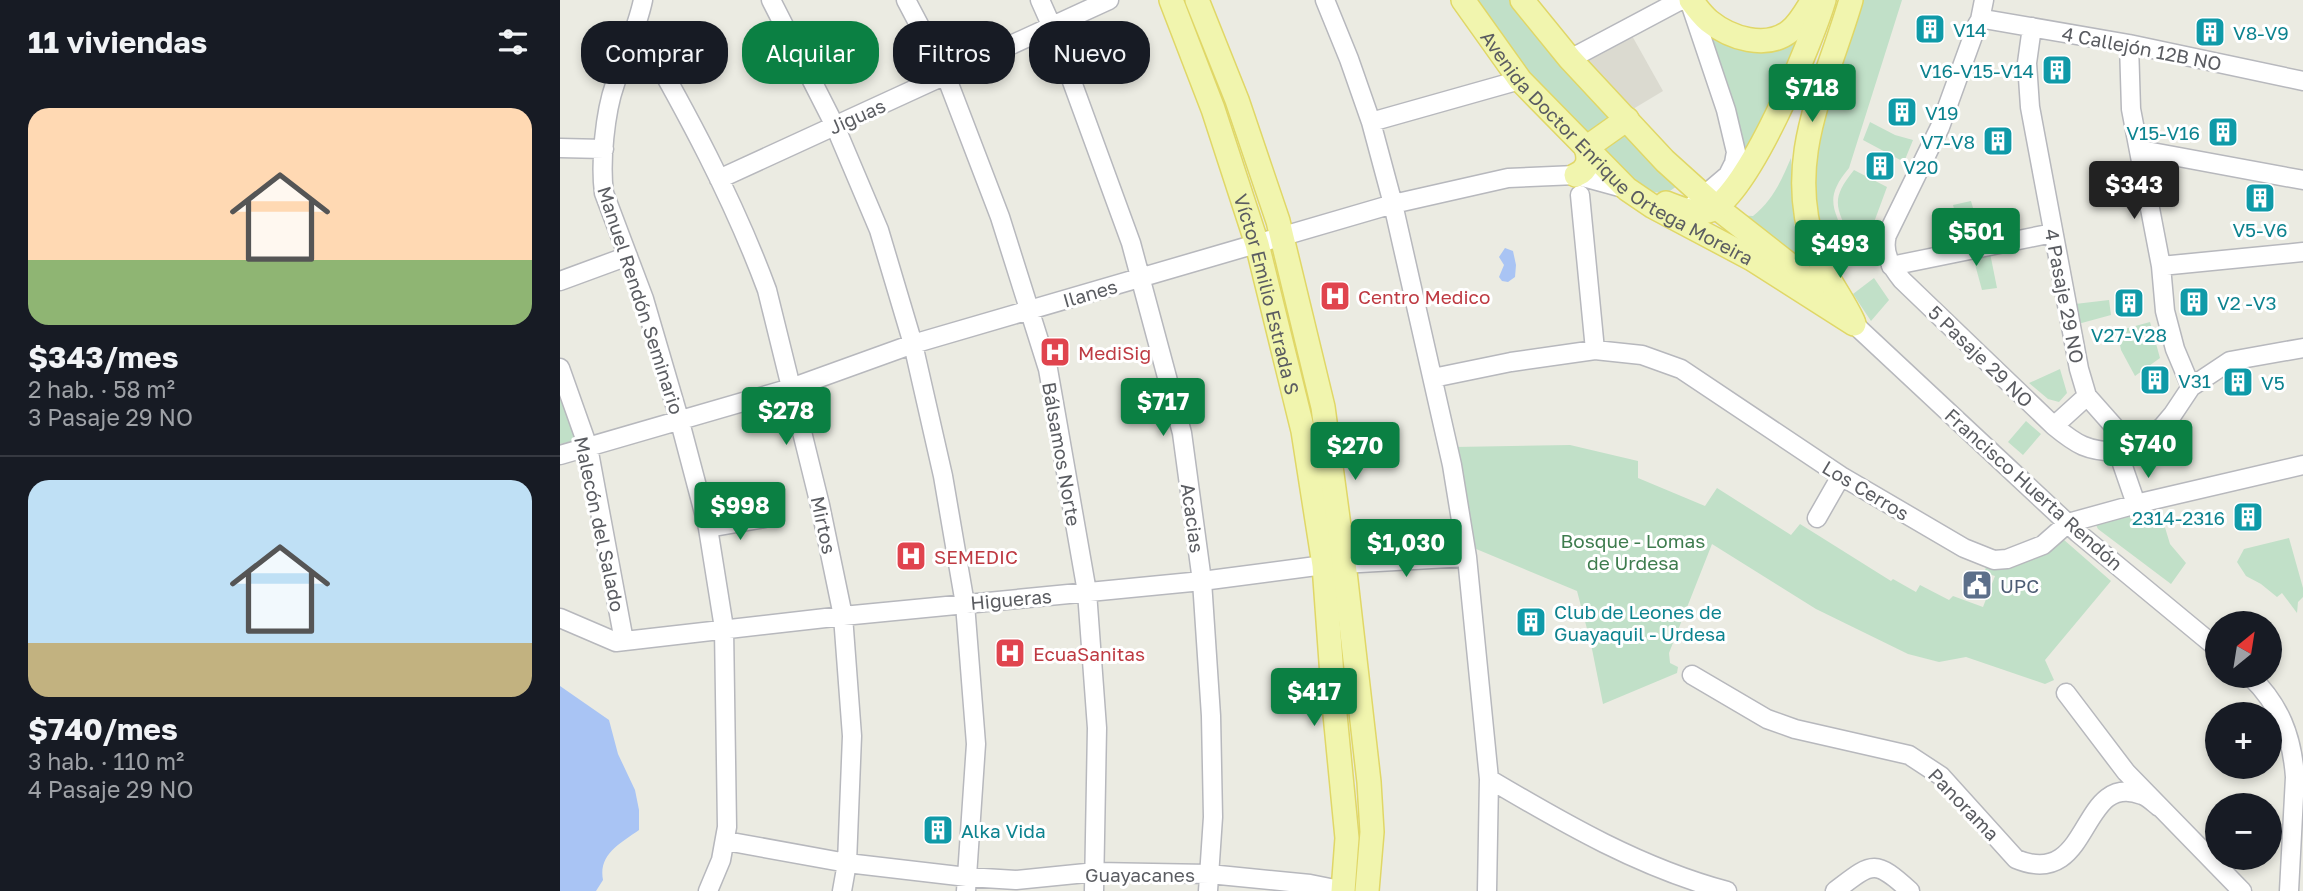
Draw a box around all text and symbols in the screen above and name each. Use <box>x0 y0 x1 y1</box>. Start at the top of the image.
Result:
building icon: V14 <box>1913 12 1947 46</box>
building icon: V8-V9 <box>2193 15 2227 49</box>
place label: V14 <box>1953 18 1987 41</box>
chip: Comprar <box>581 21 728 84</box>
chip: Alquilar <box>742 21 879 84</box>
chip: Filtros <box>893 21 1015 84</box>
chip: Nuevo <box>1029 21 1150 84</box>
street label: 4 Callejón 12B NO <box>2060 21 2224 75</box>
place label: V8-V9 <box>2233 21 2289 44</box>
icon: filters <box>494 23 532 61</box>
text: 11 viviendas <box>28 24 207 60</box>
street label: Avenida Doctor Enrique Ortega Moreira <box>1477 26 1757 269</box>
building icon: V16-V15-V14 <box>2040 53 2074 87</box>
place label: V16-V15-V14 <box>1920 59 2034 82</box>
pin: $718 <box>1771 64 1853 124</box>
text: $718 <box>1785 73 1839 101</box>
street label: Jiguas <box>825 93 889 139</box>
building icon: V19 <box>1885 95 1919 129</box>
place label: V19 <box>1925 101 1958 124</box>
building icon: V15-V16 <box>2206 115 2240 149</box>
place label: V15-V16 <box>2126 121 2200 144</box>
building icon: V7-V8 <box>1981 124 2015 158</box>
place label: V7-V8 <box>1921 130 1975 153</box>
building icon: V20 <box>1863 149 1897 183</box>
icon: home <box>217 154 343 280</box>
place label: V20 <box>1903 155 1939 178</box>
pin: $343 <box>2093 162 2175 221</box>
text: $343 <box>2105 170 2163 198</box>
building icon: V5-V6 <box>2243 181 2277 215</box>
street label: Manuel Rendón Seminario <box>593 183 689 417</box>
street label: Víctor Emilio Estrada S <box>1230 191 1305 397</box>
pin: $501 <box>1935 208 2017 268</box>
text: $501 <box>1948 217 2004 245</box>
place label: V5-V6 <box>2232 218 2288 241</box>
pin: $493 <box>1799 220 1881 280</box>
street label: 4 Pasaje 29 NO <box>2041 227 2089 365</box>
text: $493 <box>1811 229 1869 257</box>
street label: Ilanes <box>1060 274 1120 312</box>
hospital icon: Centro Medico <box>1318 279 1352 313</box>
place label: Centro Medico <box>1358 285 1490 308</box>
building icon: V2 -V3 <box>2177 285 2211 319</box>
building icon: V27-V28 <box>2112 286 2146 320</box>
place label: V2 -V3 <box>2217 291 2277 314</box>
street label: 5 Pasaje 29 NO <box>1924 300 2038 412</box>
place label: V27-V28 <box>2091 323 2167 346</box>
hospital icon: MediSig <box>1038 335 1072 369</box>
text: $343/mes <box>28 339 179 375</box>
place label: MediSig <box>1078 341 1151 364</box>
building icon: V31 <box>2138 363 2172 397</box>
building icon: V5 <box>2221 365 2255 399</box>
place label: V31 <box>2178 369 2211 392</box>
place label: V5 <box>2261 371 2285 394</box>
text: 2 hab. · 58 m² <box>28 375 175 403</box>
pin: $717 <box>1122 378 1204 438</box>
street label: Bálsamos Norte <box>1038 380 1086 528</box>
text: $717 <box>1137 387 1189 415</box>
pin: $278 <box>745 388 827 447</box>
text: $278 <box>758 396 814 424</box>
text: 3 Pasaje 29 NO <box>28 403 193 431</box>
street label: Francisco Huerta Rendón <box>1940 403 2128 575</box>
pin: $740 <box>2107 420 2189 480</box>
pin: $270 <box>1314 422 1396 482</box>
text: $740 <box>2119 429 2177 457</box>
text: $270 <box>1327 431 1383 459</box>
street label: Malecón del Salado <box>570 434 630 614</box>
street label: Los Cerros <box>1819 455 1913 525</box>
pin: $998 <box>699 482 781 542</box>
street label: Acacias <box>1177 482 1209 554</box>
text: $998 <box>710 491 770 519</box>
street label: Mirtos <box>807 494 841 556</box>
building icon: 2314-2316 <box>2231 500 2265 534</box>
place label: 2314-2316 <box>2132 506 2225 529</box>
pin: $1,030 <box>1349 520 1463 579</box>
icon: home <box>217 526 343 652</box>
text: $1,030 <box>1367 528 1445 556</box>
park label: Bosque - Lomas de Urdesa <box>1561 529 1705 574</box>
hospital icon: SEMEDIC <box>894 539 928 573</box>
place label: SEMEDIC <box>934 545 1018 568</box>
public building icon: UPC <box>1960 568 1994 602</box>
place label: UPC <box>2000 574 2039 597</box>
street label: Higueras <box>969 584 1053 614</box>
place label: Club de Leones de Guayaquil - Urdesa <box>1554 600 1726 645</box>
building icon: Club de Leones de Guayaquil - Urdesa <box>1514 605 1548 639</box>
north arrow <box>2205 611 2282 688</box>
map controls <box>2205 611 2282 870</box>
hospital icon: EcuaSanitas <box>993 636 1027 670</box>
place label: EcuaSanitas <box>1033 642 1145 665</box>
pin: $417 <box>1273 668 1355 728</box>
text: $417 <box>1287 677 1341 705</box>
button: + <box>2205 702 2282 779</box>
text: $740/mes <box>28 711 178 747</box>
text: 3 hab. · 110 m² <box>28 747 184 775</box>
street label: Panorama <box>1924 763 2004 845</box>
text: 4 Pasaje 29 NO <box>28 775 194 803</box>
button: − <box>2205 793 2282 870</box>
building icon: Alka Vida <box>921 813 955 847</box>
place label: Alka Vida <box>961 819 1046 842</box>
street label: Guayacanes <box>1085 863 1195 886</box>

